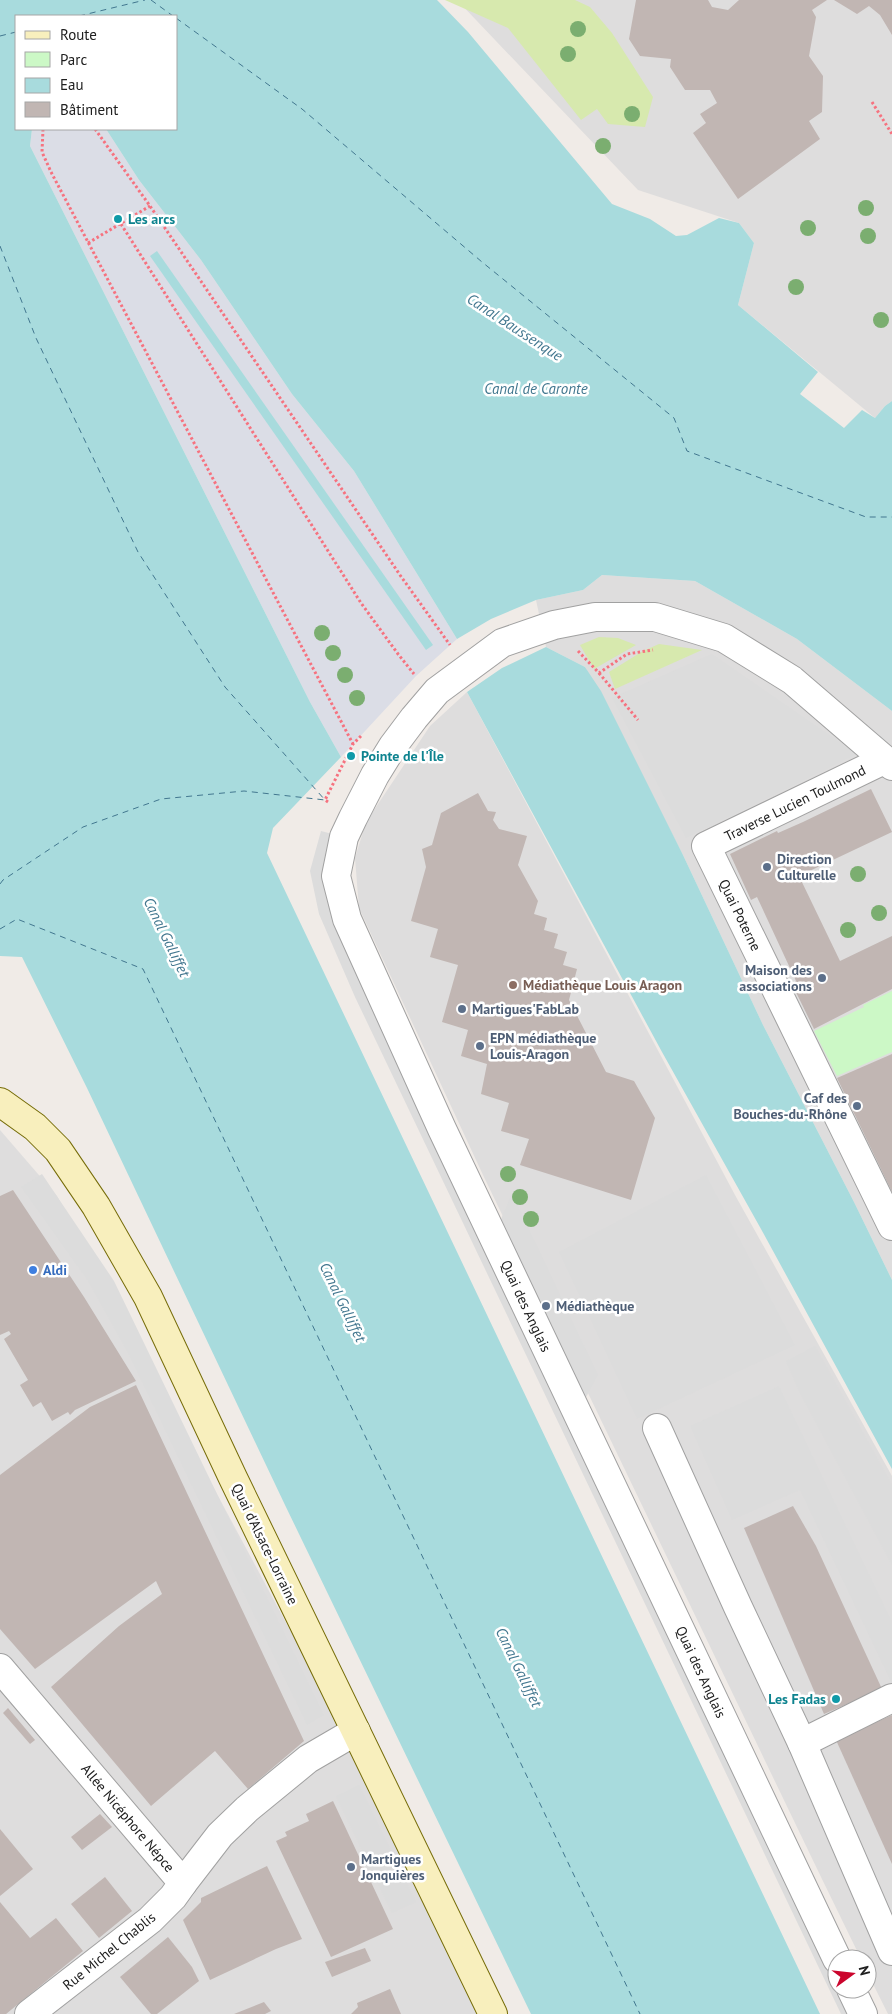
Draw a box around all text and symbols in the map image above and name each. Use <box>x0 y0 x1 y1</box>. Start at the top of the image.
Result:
legend <box>15 15 178 130</box>
text: Route <box>60 25 97 44</box>
text: Parc <box>60 50 87 69</box>
text: Eau <box>60 75 84 94</box>
text: Bâtiment <box>60 100 118 119</box>
place label: Les arcs <box>128 210 175 228</box>
marker: Les arcs <box>112 213 124 225</box>
water label: Canal Baussenque <box>464 289 566 365</box>
water label: Canal de Caronte <box>484 379 588 398</box>
place label: Pointe de l'Île <box>361 747 444 765</box>
marker: Pointe de l'Île <box>345 750 357 762</box>
street label: Traverse Lucien Toulmond <box>721 761 869 845</box>
place label: Direction Culturelle <box>777 850 836 884</box>
marker: Direction Culturelle <box>761 861 773 873</box>
street label: Quai Poterne <box>715 876 765 954</box>
water label: Canal Galliffet <box>140 894 195 981</box>
place label: Maison des associations <box>739 961 812 995</box>
marker: Maison des associations <box>816 972 828 984</box>
place label: Médiathèque Louis Aragon <box>523 976 682 994</box>
marker: Médiathèque Louis Aragon <box>507 979 519 991</box>
place label: Martigues'FabLab <box>472 1000 579 1018</box>
marker: Martigues'FabLab <box>456 1003 468 1015</box>
place label: EPN médiathèque Louis-Aragon <box>490 1029 596 1063</box>
marker: EPN médiathèque Louis-Aragon <box>474 1040 486 1052</box>
place label: Caf des Bouches-du-Rhône <box>733 1089 847 1123</box>
marker: Caf des Bouches-du-Rhône <box>851 1100 863 1112</box>
street label: Quai des Anglais <box>497 1257 555 1355</box>
water label: Canal Galliffet <box>316 1259 371 1346</box>
place label: Aldi <box>43 1261 67 1279</box>
marker: Aldi <box>27 1264 39 1276</box>
place label: Médiathèque <box>556 1297 634 1315</box>
marker: Médiathèque <box>540 1300 552 1312</box>
street label: Quai d'Alsace-Lorraine <box>228 1480 302 1608</box>
street label: Quai des Anglais <box>672 1623 730 1721</box>
water label: Canal Galliffet <box>492 1624 547 1711</box>
place label: Les Fadas <box>768 1690 826 1708</box>
marker: Les Fadas <box>830 1693 842 1705</box>
street label: Allée Nicéphore Népce <box>77 1760 179 1876</box>
place label: Martigues Jonquières <box>360 1850 425 1884</box>
marker: Martigues Jonquières <box>345 1861 357 1873</box>
street label: Rue Michel Chablis <box>59 1908 159 1994</box>
north arrow <box>827 1949 877 1999</box>
text: N <box>855 1964 874 1977</box>

